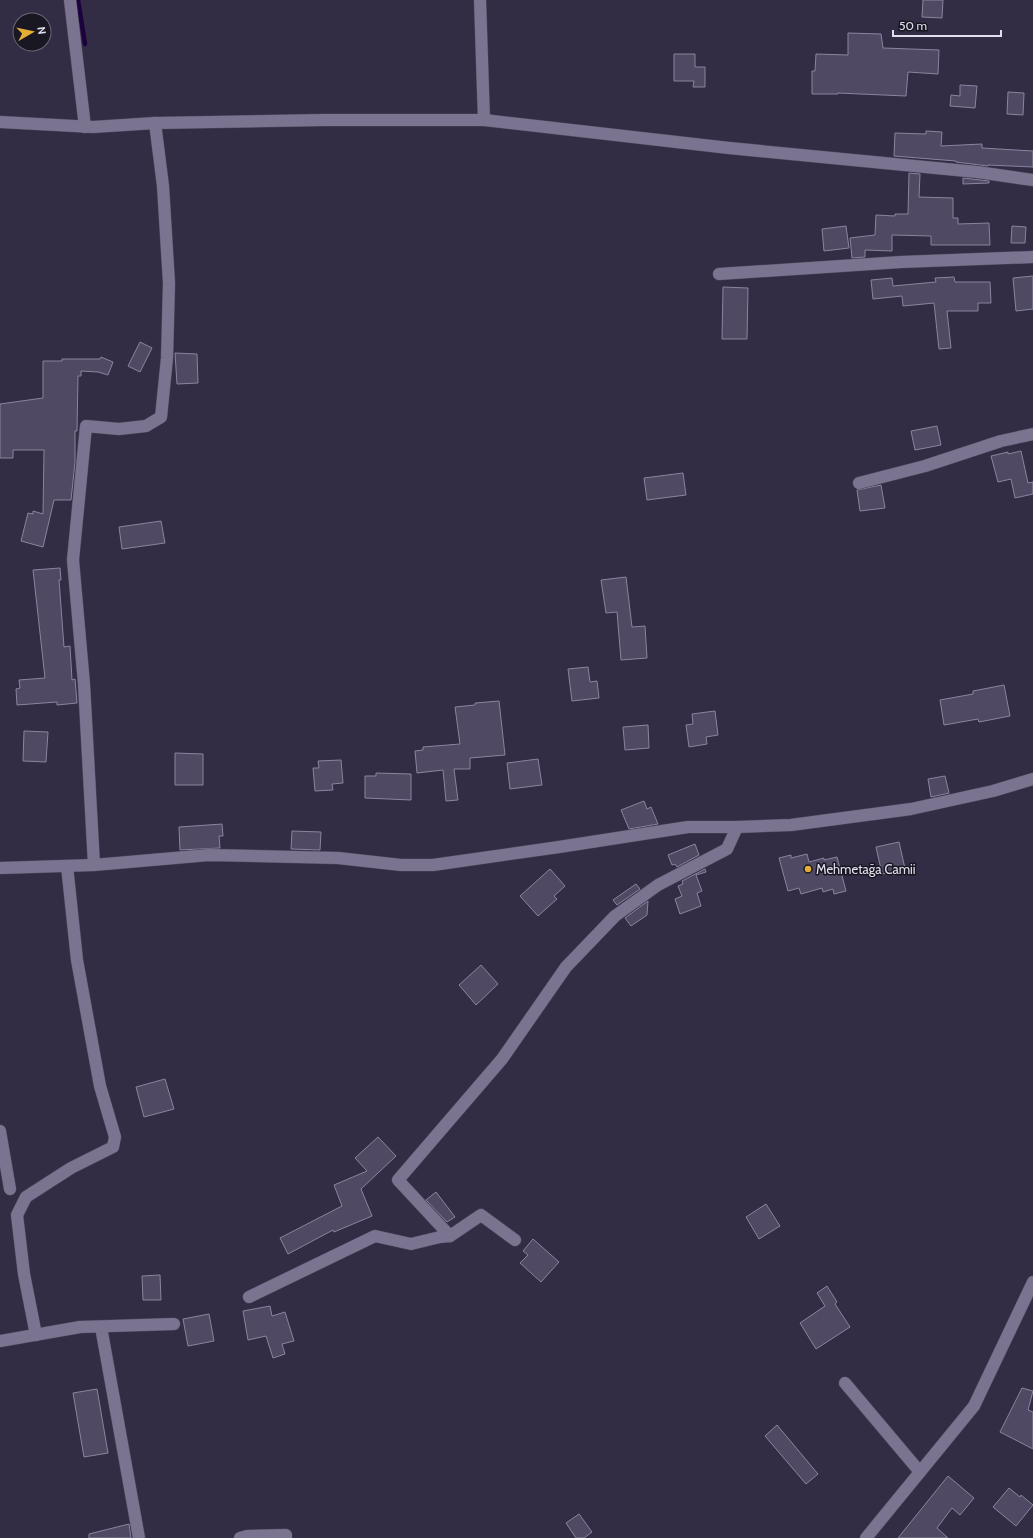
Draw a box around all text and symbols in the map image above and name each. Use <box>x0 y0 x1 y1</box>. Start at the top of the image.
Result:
north arrow <box>12 12 52 52</box>
scale bar <box>893 12 1001 38</box>
text: 50 m <box>899 18 927 33</box>
text: N <box>34 25 49 35</box>
place label: Mehmetağa Camii <box>816 861 916 877</box>
marker: Mehmetağa Camii <box>803 864 813 874</box>

